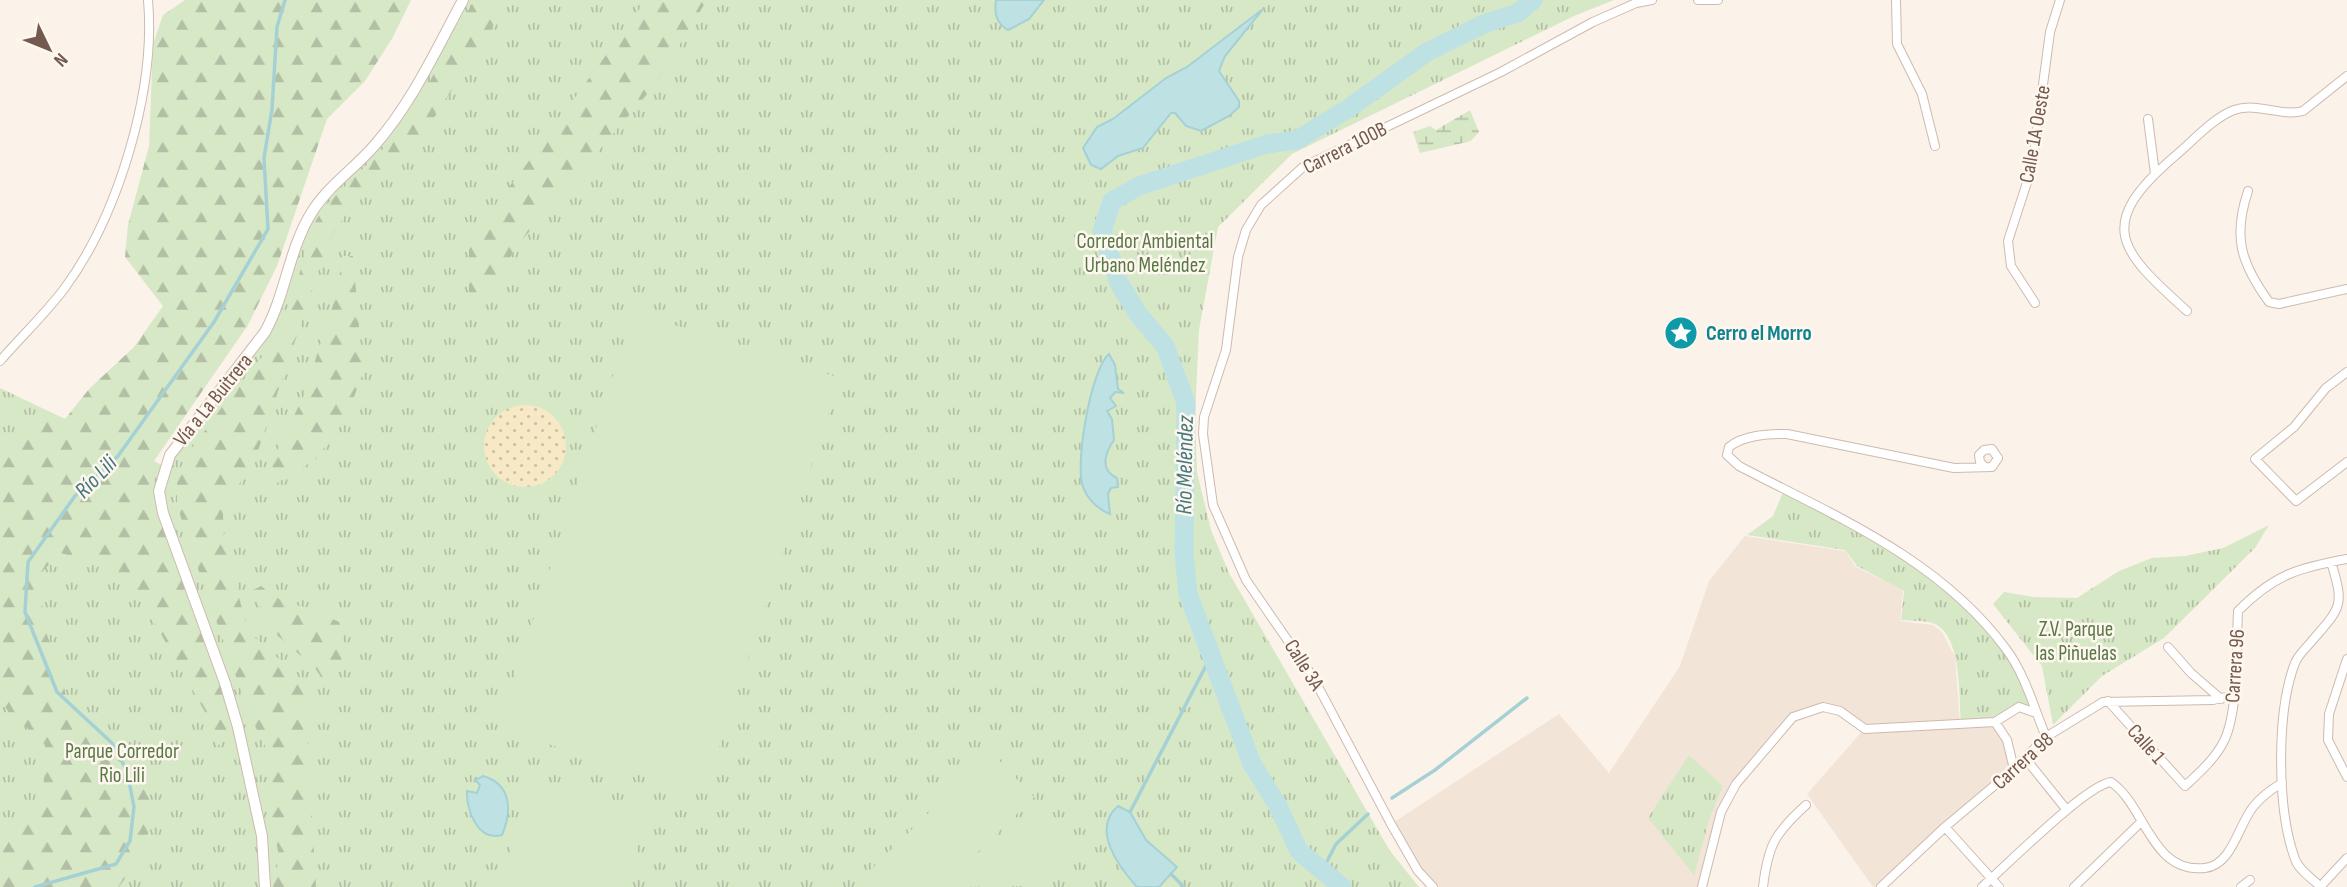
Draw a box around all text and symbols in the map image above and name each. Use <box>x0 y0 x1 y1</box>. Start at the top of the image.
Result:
north arrow <box>14 14 84 84</box>
text: N <box>48 48 72 71</box>
street label: Calle 1A Oeste <box>2014 83 2056 185</box>
street label: Carrera 100B <box>1299 116 1391 180</box>
park label: Corredor Ambiental Urbano Meléndez <box>1076 229 1214 278</box>
place icon: Cerro el Morro <box>1662 314 1700 352</box>
place label: Cerro el Morro <box>1706 321 1812 346</box>
street label: Vía a La Buitrera <box>168 349 258 451</box>
water label: Río Meléndez <box>1170 414 1200 515</box>
water label: Río Lili <box>69 449 124 504</box>
park label: Z.V. Parque las Piñuelas <box>2035 617 2117 666</box>
street label: Carrera 96 <box>2220 628 2250 704</box>
street label: Calle 3A <box>1279 635 1330 696</box>
street label: Calle 1 <box>2122 719 2171 770</box>
street label: Carrera 98 <box>1987 727 2059 795</box>
park label: Parque Corredor Rio Lili <box>65 739 179 788</box>

